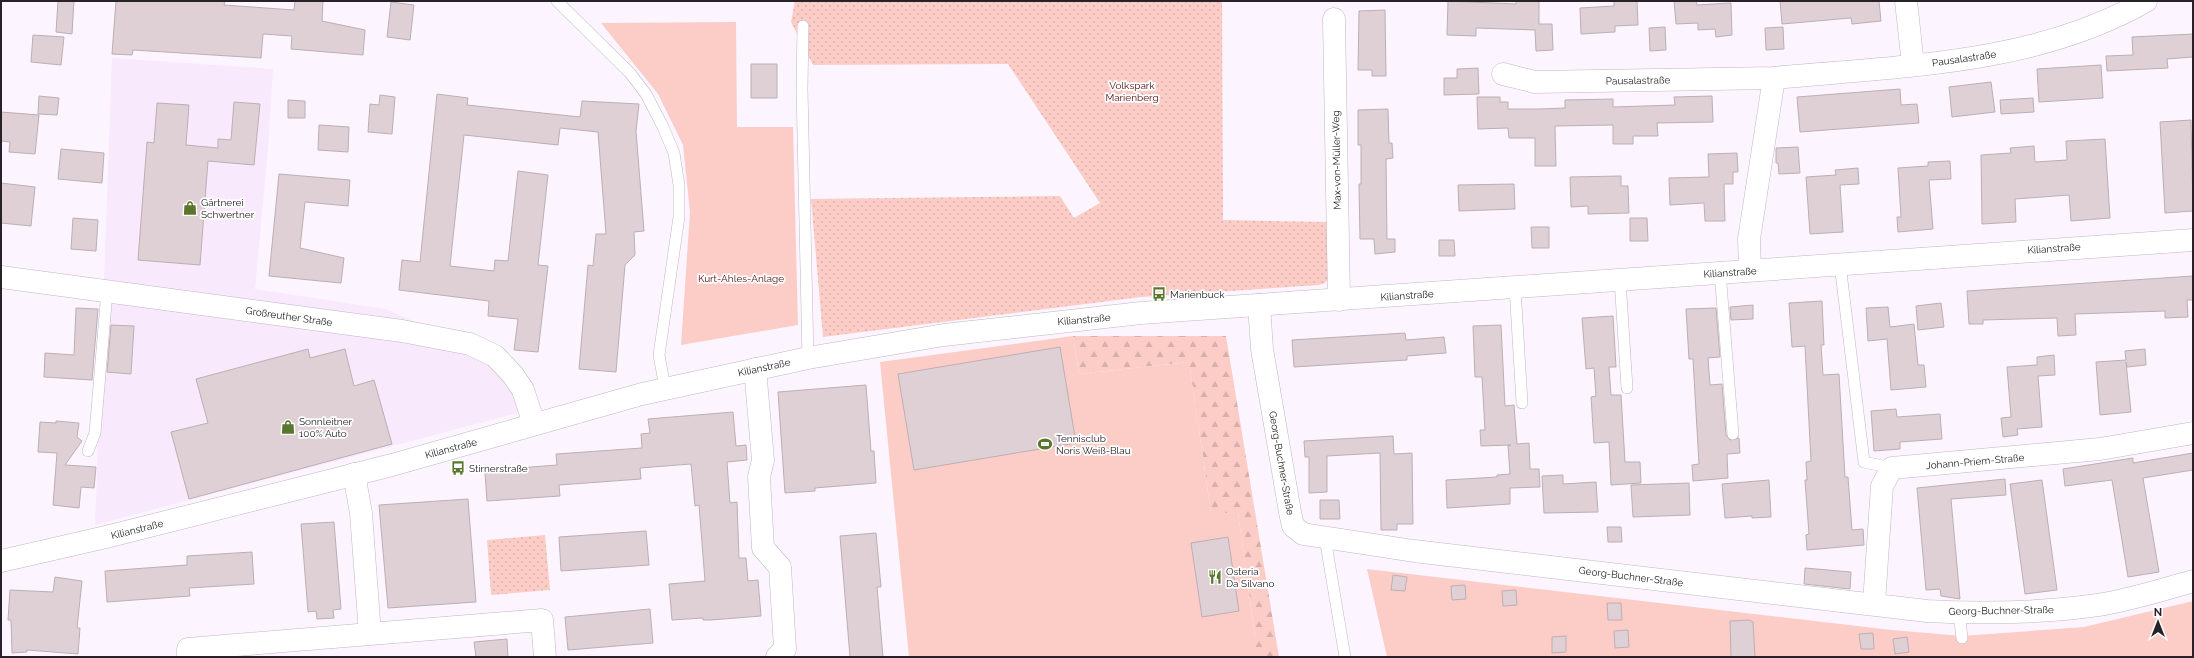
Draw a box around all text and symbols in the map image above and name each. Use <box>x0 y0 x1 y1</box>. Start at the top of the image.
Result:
street label: Pausalastraße <box>1931 49 1997 68</box>
street label: Pausalastraße <box>1606 74 1670 87</box>
park label: Volkspark Marienberg <box>1105 80 1159 103</box>
street label: Max-von-Müller-Weg <box>1330 110 1343 210</box>
place label: Gärtnerei Schwertner <box>201 197 255 220</box>
shop icon: Gärtnerei Schwertner <box>182 200 198 216</box>
street label: Kilianstraße <box>2027 241 2081 256</box>
street label: Kilianstraße <box>1703 265 1757 280</box>
park label: Kurt-Ahles-Anlage <box>698 273 784 284</box>
bus stop icon: Marienbuck <box>1151 286 1167 302</box>
street label: Kilianstraße <box>1380 288 1434 303</box>
place label: Marienbuck <box>1170 289 1225 300</box>
street label: Großreuther Straße <box>245 305 333 328</box>
street label: Kilianstraße <box>1057 312 1111 327</box>
street label: Kilianstraße <box>737 357 791 378</box>
street label: Georg-Buchner-Straße <box>1267 410 1296 516</box>
place label: Sonnleitner 100% Auto <box>299 416 352 439</box>
shop icon: Sonnleitner 100% Auto <box>280 419 296 435</box>
place label: Tennisclub Noris Weiß-Blau <box>1056 433 1131 456</box>
street label: Kilianstraße <box>424 436 478 461</box>
sports icon: Tennisclub Noris Weiß-Blau <box>1037 436 1053 452</box>
street label: Johann-Priem-Straße <box>1925 452 2025 471</box>
bus stop icon: Stirnerstraße <box>450 460 466 476</box>
place label: Stirnerstraße <box>469 463 528 474</box>
street label: Kilianstraße <box>110 518 164 541</box>
street label: Georg-Buchner-Straße <box>1578 565 1684 588</box>
place label: Osteria Da Silvano <box>1226 566 1274 589</box>
restaurant icon: Osteria Da Silvano <box>1207 569 1223 585</box>
north arrow <box>2138 602 2178 642</box>
street label: Georg-Buchner-Straße <box>1948 604 2054 617</box>
text: N <box>2154 606 2162 619</box>

